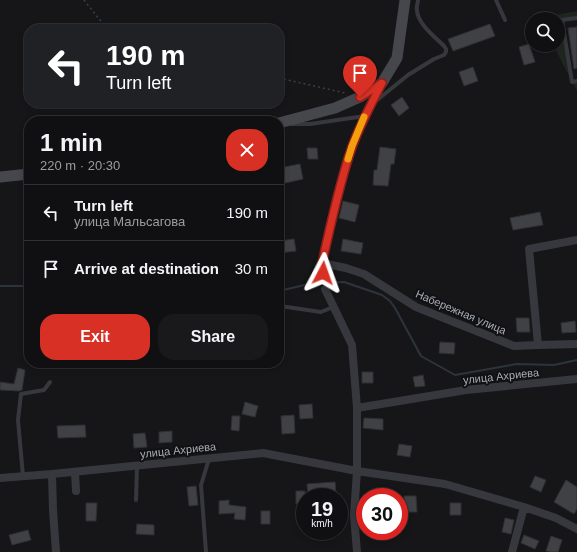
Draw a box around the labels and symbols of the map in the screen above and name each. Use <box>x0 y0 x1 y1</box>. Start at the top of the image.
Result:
pin <box>343 56 377 97</box>
position arrow <box>302 252 344 294</box>
street label: Набережная улица <box>414 287 509 337</box>
street label: улица Ахриева <box>462 366 540 386</box>
street label: улица Ахриева <box>139 440 217 460</box>
speed limit sign: 30 <box>356 488 408 540</box>

